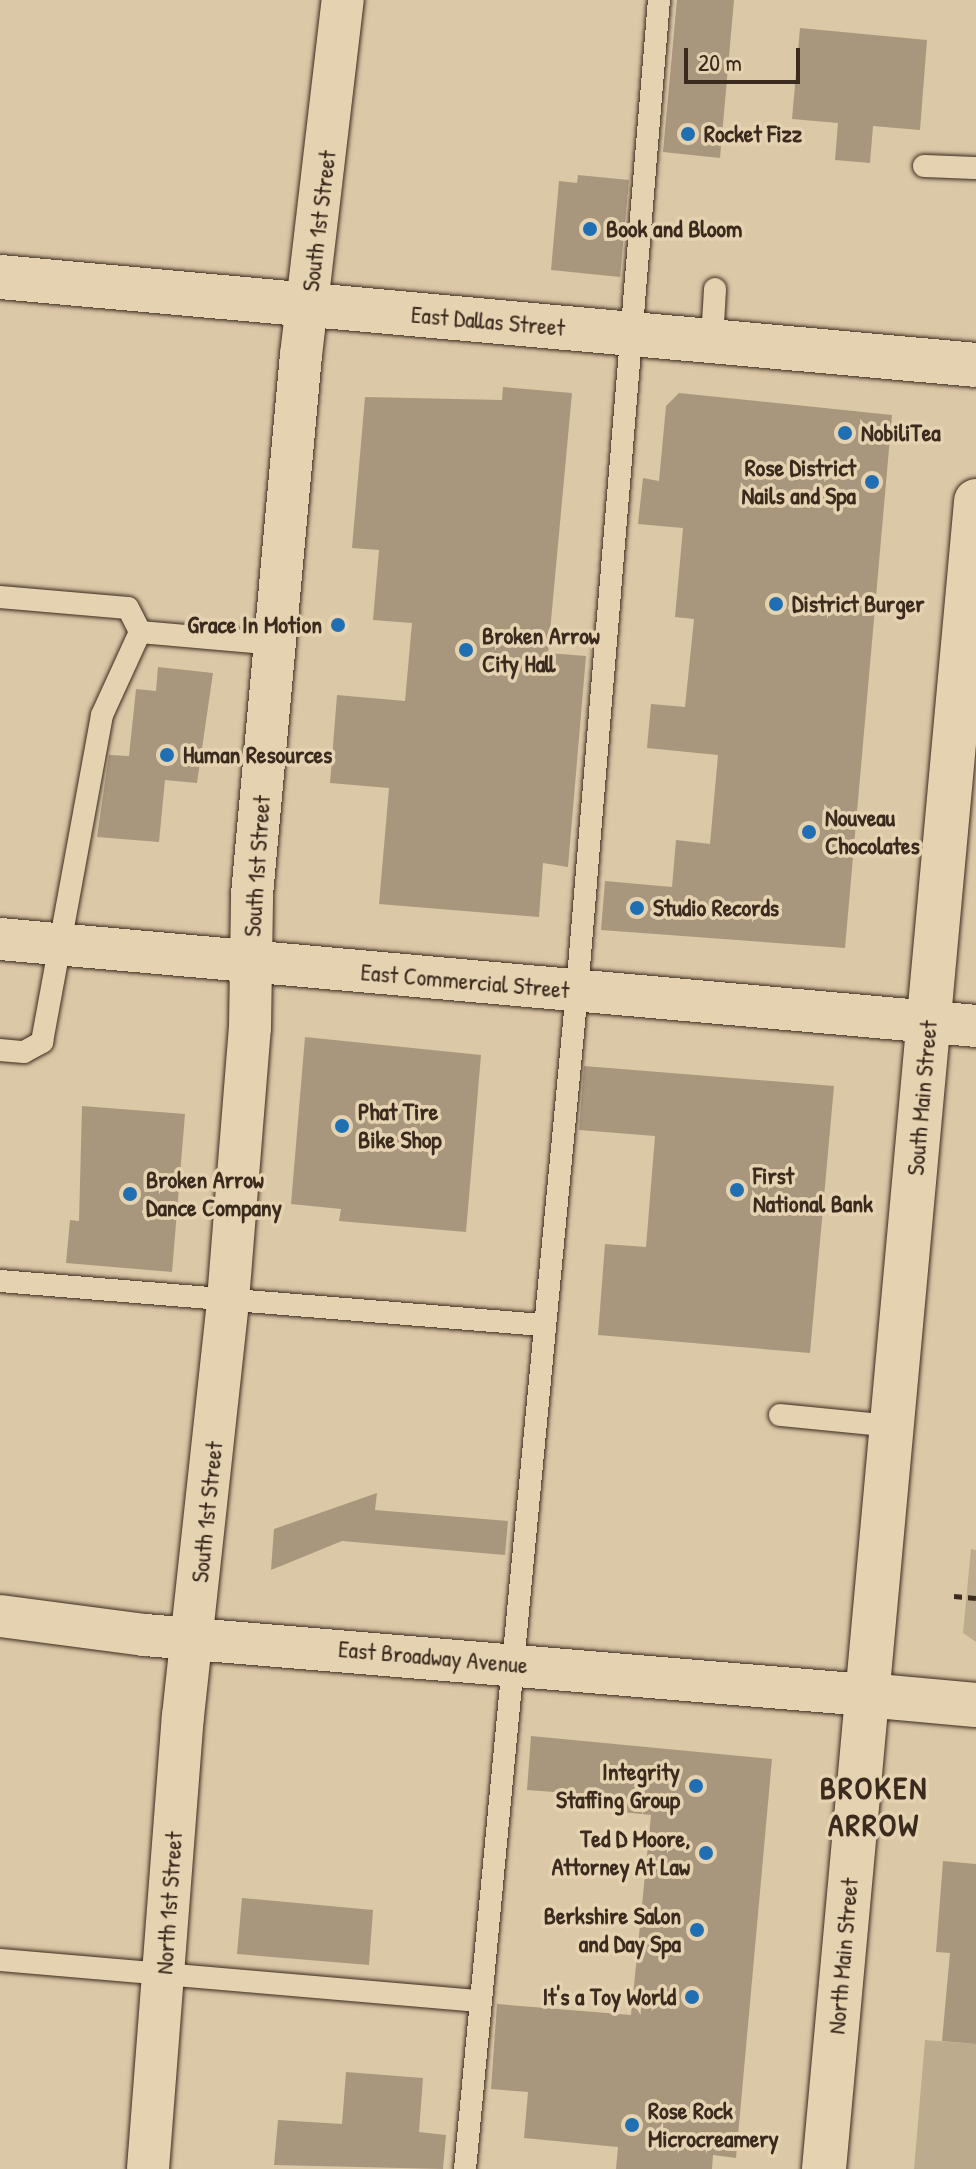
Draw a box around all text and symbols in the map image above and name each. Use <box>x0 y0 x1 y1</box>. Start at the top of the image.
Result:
scale bar <box>688 32 804 82</box>
text: 20 m <box>698 46 742 78</box>
place label: Rocket Fizz <box>704 120 802 148</box>
marker: Rocket Fizz <box>679 125 697 143</box>
street label: South 1st Street <box>296 149 342 293</box>
place label: Book and Bloom <box>606 215 742 243</box>
marker: Book and Bloom <box>581 220 599 238</box>
street label: East Dallas Street <box>410 300 566 342</box>
place label: NobiliTea <box>861 419 941 447</box>
marker: NobiliTea <box>836 424 854 442</box>
place label: Rose District Nails and Spa <box>741 454 856 510</box>
marker: Rose District Nails and Spa <box>863 473 881 491</box>
place label: District Burger <box>792 590 924 618</box>
marker: District Burger <box>767 595 785 613</box>
place label: Grace In Motion <box>187 611 322 639</box>
marker: Grace In Motion <box>329 616 347 634</box>
place label: Broken Arrow City Hall <box>482 622 600 678</box>
marker: Broken Arrow City Hall <box>457 641 475 659</box>
place label: Human Resources <box>183 741 332 769</box>
marker: Human Resources <box>158 746 176 764</box>
street label: South 1st Street <box>238 794 276 938</box>
place label: Nouveau Chocolates <box>825 804 920 860</box>
marker: Nouveau Chocolates <box>800 823 818 841</box>
place label: Studio Records <box>653 894 779 922</box>
marker: Studio Records <box>628 899 646 917</box>
street label: East Commercial Street <box>360 958 570 1004</box>
street label: South Main Street <box>901 1019 943 1177</box>
place label: Phat Tire Bike Shop <box>358 1098 442 1154</box>
marker: Phat Tire Bike Shop <box>333 1117 351 1135</box>
place label: First National Bank <box>753 1162 873 1218</box>
place label: Broken Arrow Dance Company <box>146 1166 282 1222</box>
marker: First National Bank <box>728 1181 746 1199</box>
marker: Broken Arrow Dance Company <box>121 1185 139 1203</box>
street label: South 1st Street <box>185 1440 229 1584</box>
street label: East Broadway Avenue <box>337 1634 529 1680</box>
place label: Integrity Staffing Group <box>556 1758 680 1814</box>
district label: BROKEN ARROW <box>820 1770 928 1845</box>
marker: Integrity Staffing Group <box>687 1777 705 1795</box>
place label: Ted D Moore, Attorney At Law <box>552 1825 690 1881</box>
street label: North 1st Street <box>150 1831 188 1975</box>
marker: Ted D Moore, Attorney At Law <box>697 1844 715 1862</box>
street label: North Main Street <box>822 1877 864 2035</box>
place label: Berkshire Salon and Day Spa <box>544 1902 681 1958</box>
marker: Berkshire Salon and Day Spa <box>688 1921 706 1939</box>
place label: It's a Toy World <box>542 1983 676 2011</box>
marker: It's a Toy World <box>683 1988 701 2006</box>
place label: Rose Rock Microcreamery <box>648 2097 779 2153</box>
marker: Rose Rock Microcreamery <box>623 2116 641 2134</box>

